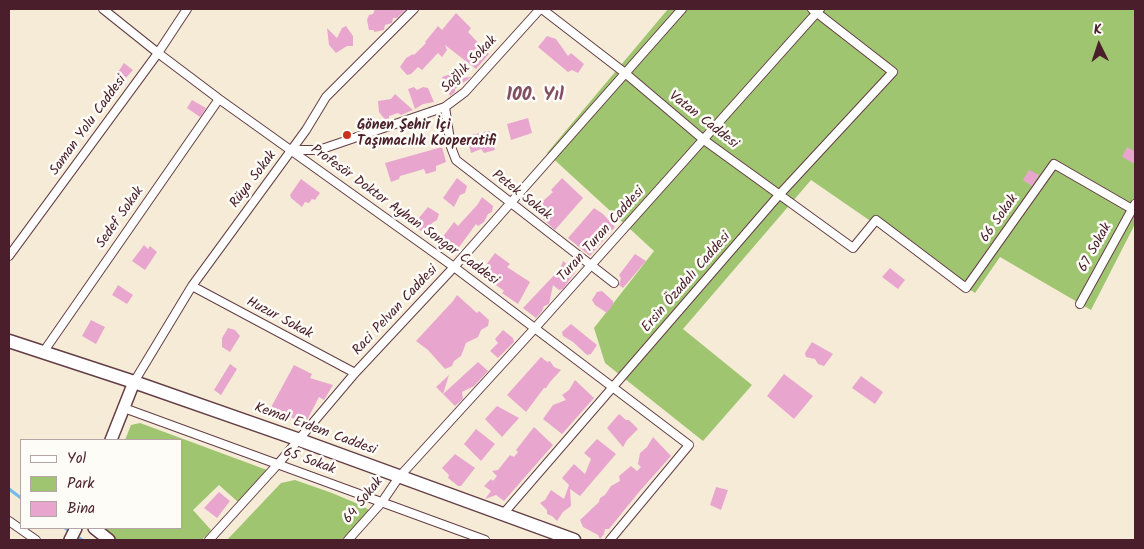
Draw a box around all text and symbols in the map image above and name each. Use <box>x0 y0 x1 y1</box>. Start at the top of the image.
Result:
text: K <box>1093 19 1103 41</box>
north arrow <box>1074 20 1124 70</box>
street label: Sağlık Sokak <box>438 33 502 97</box>
street label: Saman Yolu Caddesi <box>47 73 131 179</box>
district label: 100. Yıl <box>506 86 564 108</box>
street label: Vatan Caddesi <box>665 89 741 153</box>
place label: Gönen Şehir İçi Taşımacılık Kooperatifi <box>357 119 496 152</box>
marker: Gönen Şehir İçi Taşımacılık Kooperatifi <box>341 129 353 141</box>
street label: Profesör Doktor Ayhan Songar Caddesi <box>307 142 501 290</box>
street label: Rüya Sokak <box>227 148 281 212</box>
street label: Petek Sokak <box>488 167 554 225</box>
street label: Sedef Sokak <box>94 184 148 252</box>
street label: Turan Turan Caddesi <box>555 184 649 286</box>
street label: 66 Sokak <box>977 192 1023 246</box>
street label: 67 Sokak <box>1076 221 1116 275</box>
street label: Ersin Özadalı Caddesi <box>639 229 735 337</box>
street label: Raci Pelvan Caddesi <box>350 262 442 360</box>
street label: Huzur Sokak <box>243 295 315 343</box>
street label: Kemal Erdem Caddesi <box>252 400 378 460</box>
legend <box>20 439 182 529</box>
street label: 65 Sokak <box>281 445 337 479</box>
text: Yol <box>67 447 86 471</box>
text: Park <box>67 472 94 496</box>
street label: 64 Sokak <box>340 475 388 527</box>
text: Bina <box>67 497 95 521</box>

